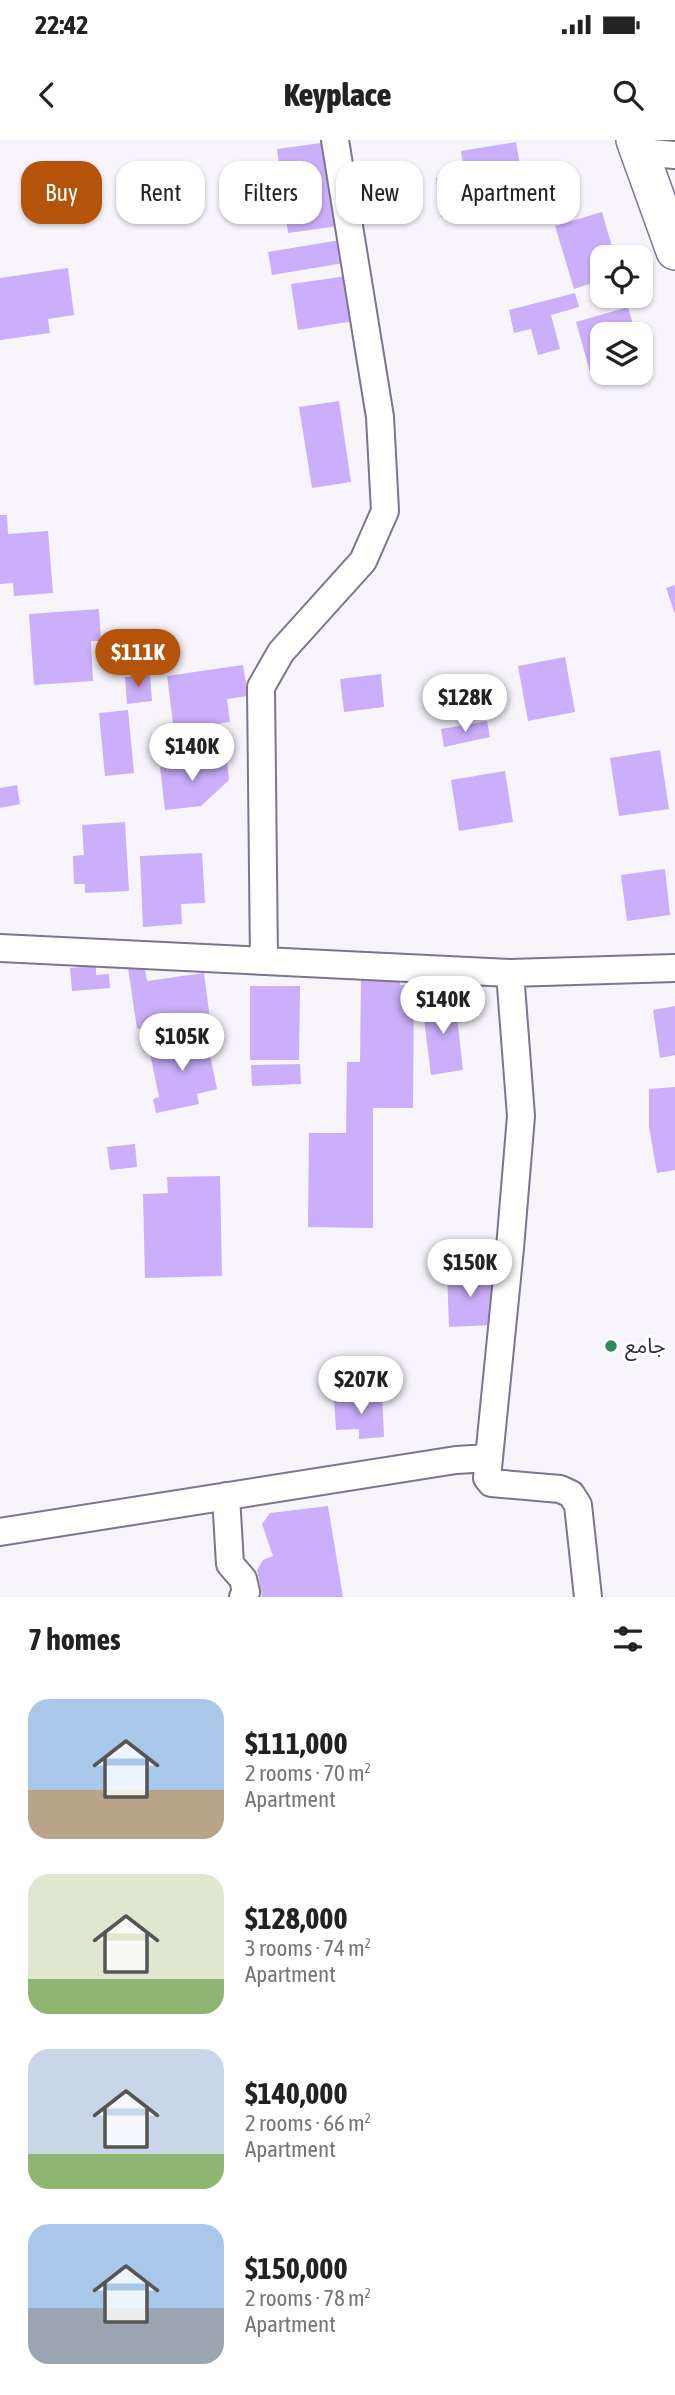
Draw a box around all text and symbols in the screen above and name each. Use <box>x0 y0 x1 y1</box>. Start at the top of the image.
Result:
text: 22:42 <box>35 10 89 40</box>
icon: back <box>28 76 66 114</box>
text: Keyplace <box>284 76 391 113</box>
icon: search <box>609 76 647 114</box>
chip: Buy <box>21 161 102 224</box>
chip: Rent <box>116 161 205 224</box>
chip: Filters <box>219 161 322 224</box>
chip: New <box>336 161 423 224</box>
chip: Apartment <box>437 161 580 224</box>
map controls <box>590 245 653 385</box>
button: locate <box>590 245 653 308</box>
button: layers <box>590 322 653 385</box>
pin: $111K <box>89 630 187 689</box>
text: $111K <box>111 639 165 665</box>
pin: $128K <box>416 674 514 734</box>
text: $128K <box>438 684 492 710</box>
pin: $140K <box>143 724 241 783</box>
text: $140K <box>165 733 219 759</box>
pin: $140K <box>394 976 492 1036</box>
text: $140K <box>416 986 470 1012</box>
pin: $105K <box>133 1014 231 1073</box>
text: $105K <box>155 1023 209 1049</box>
pin: $150K <box>421 1240 519 1299</box>
text: $150K <box>443 1249 497 1275</box>
place label: جامع <box>625 1333 666 1361</box>
marker: جامع <box>603 1338 619 1354</box>
pin: $207K <box>312 1356 410 1416</box>
text: $207K <box>334 1366 388 1392</box>
icon: filters <box>609 1620 647 1658</box>
text: 7 homes <box>28 1622 121 1656</box>
text: $111,000 <box>245 1726 348 1760</box>
icon: home <box>84 1727 168 1811</box>
text: 2 rooms · 70 m² <box>245 1760 371 1786</box>
text: Apartment <box>245 1786 336 1812</box>
text: $128,000 <box>245 1901 348 1935</box>
icon: home <box>84 1902 168 1986</box>
text: 3 rooms · 74 m² <box>245 1935 371 1961</box>
text: Apartment <box>245 1961 336 1987</box>
text: $140,000 <box>245 2076 348 2110</box>
icon: home <box>84 2077 168 2161</box>
text: 2 rooms · 66 m² <box>245 2110 371 2136</box>
text: Apartment <box>245 2136 336 2162</box>
text: $150,000 <box>245 2251 348 2285</box>
icon: home <box>84 2252 168 2336</box>
text: 2 rooms · 78 m² <box>245 2285 371 2311</box>
text: Apartment <box>245 2311 336 2337</box>

